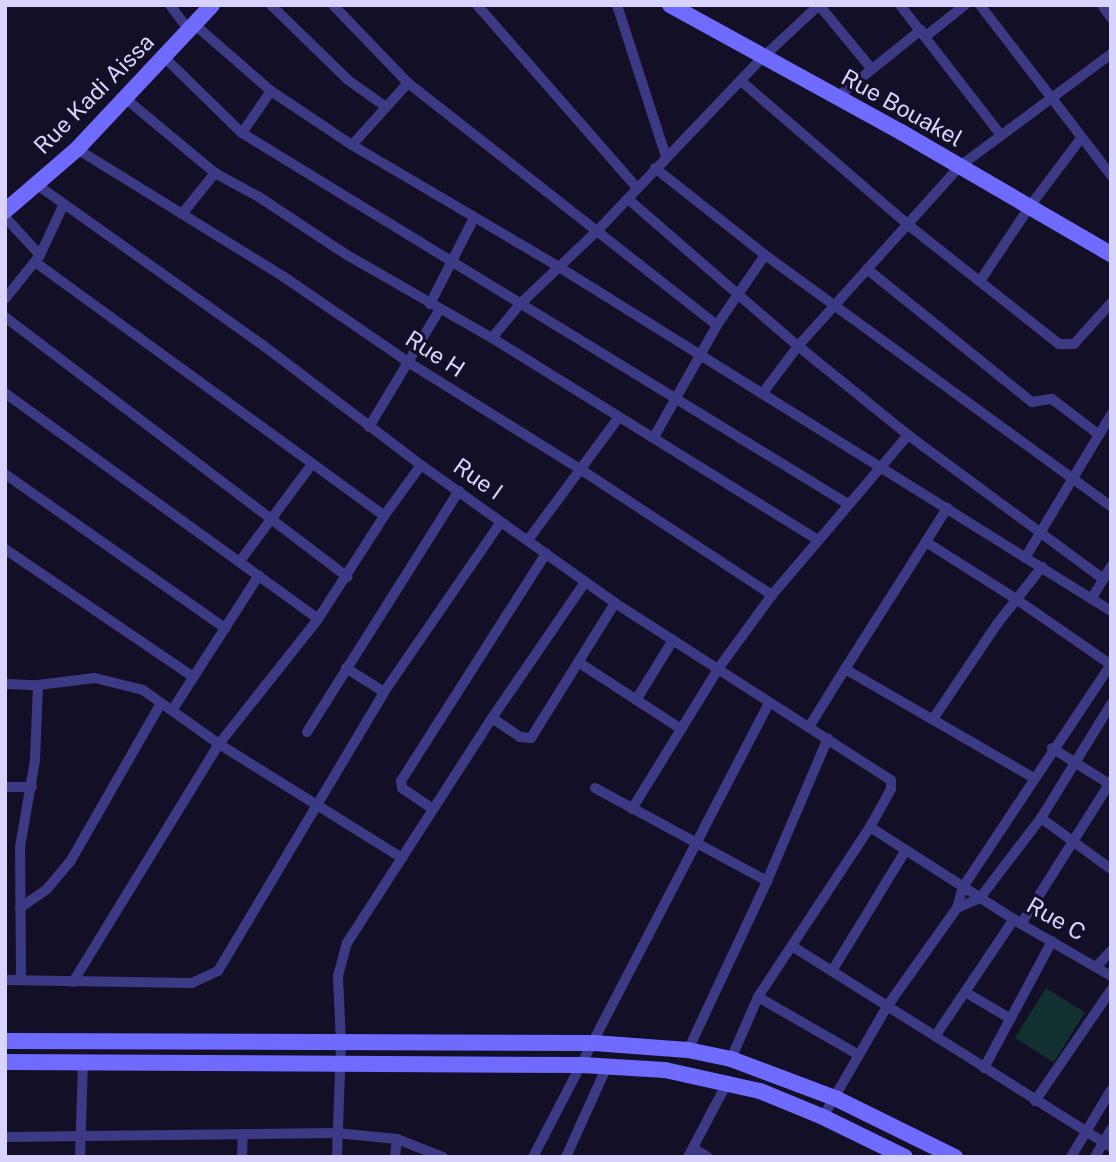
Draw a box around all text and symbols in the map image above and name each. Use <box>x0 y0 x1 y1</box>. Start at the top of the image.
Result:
street label: Rue Kadi Aissa <box>28 28 160 160</box>
street label: Rue Bouakel <box>837 63 967 153</box>
street label: Rue H <box>400 325 470 383</box>
street label: Rue I <box>448 452 508 506</box>
street label: Rue C <box>1022 891 1090 947</box>

